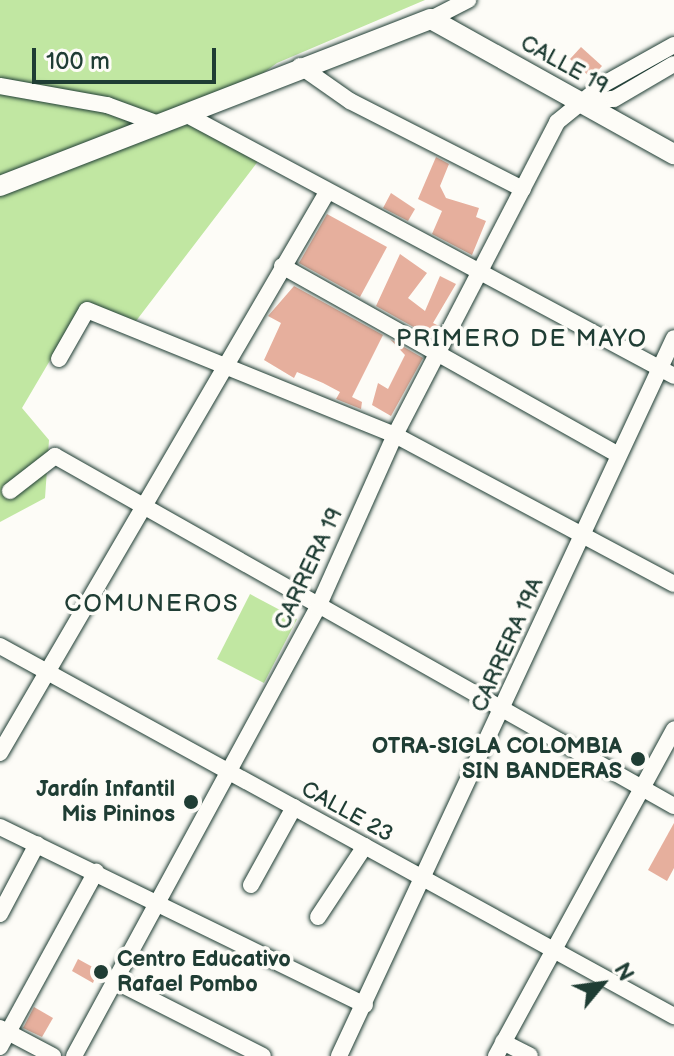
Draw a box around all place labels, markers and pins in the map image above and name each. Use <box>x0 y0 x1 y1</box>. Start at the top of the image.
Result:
place label: OTRA-SIGLA COLOMBIA SIN BANDERAS <box>372 733 622 784</box>
marker: OTRA-SIGLA COLOMBIA SIN BANDERAS <box>629 750 647 768</box>
place label: Jardín Infantil Mis Pininos <box>36 776 175 828</box>
marker: Jardín Infantil Mis Pininos <box>182 793 200 811</box>
place label: Centro Educativo Rafael Pombo <box>117 946 291 998</box>
marker: Centro Educativo Rafael Pombo <box>92 963 110 981</box>

